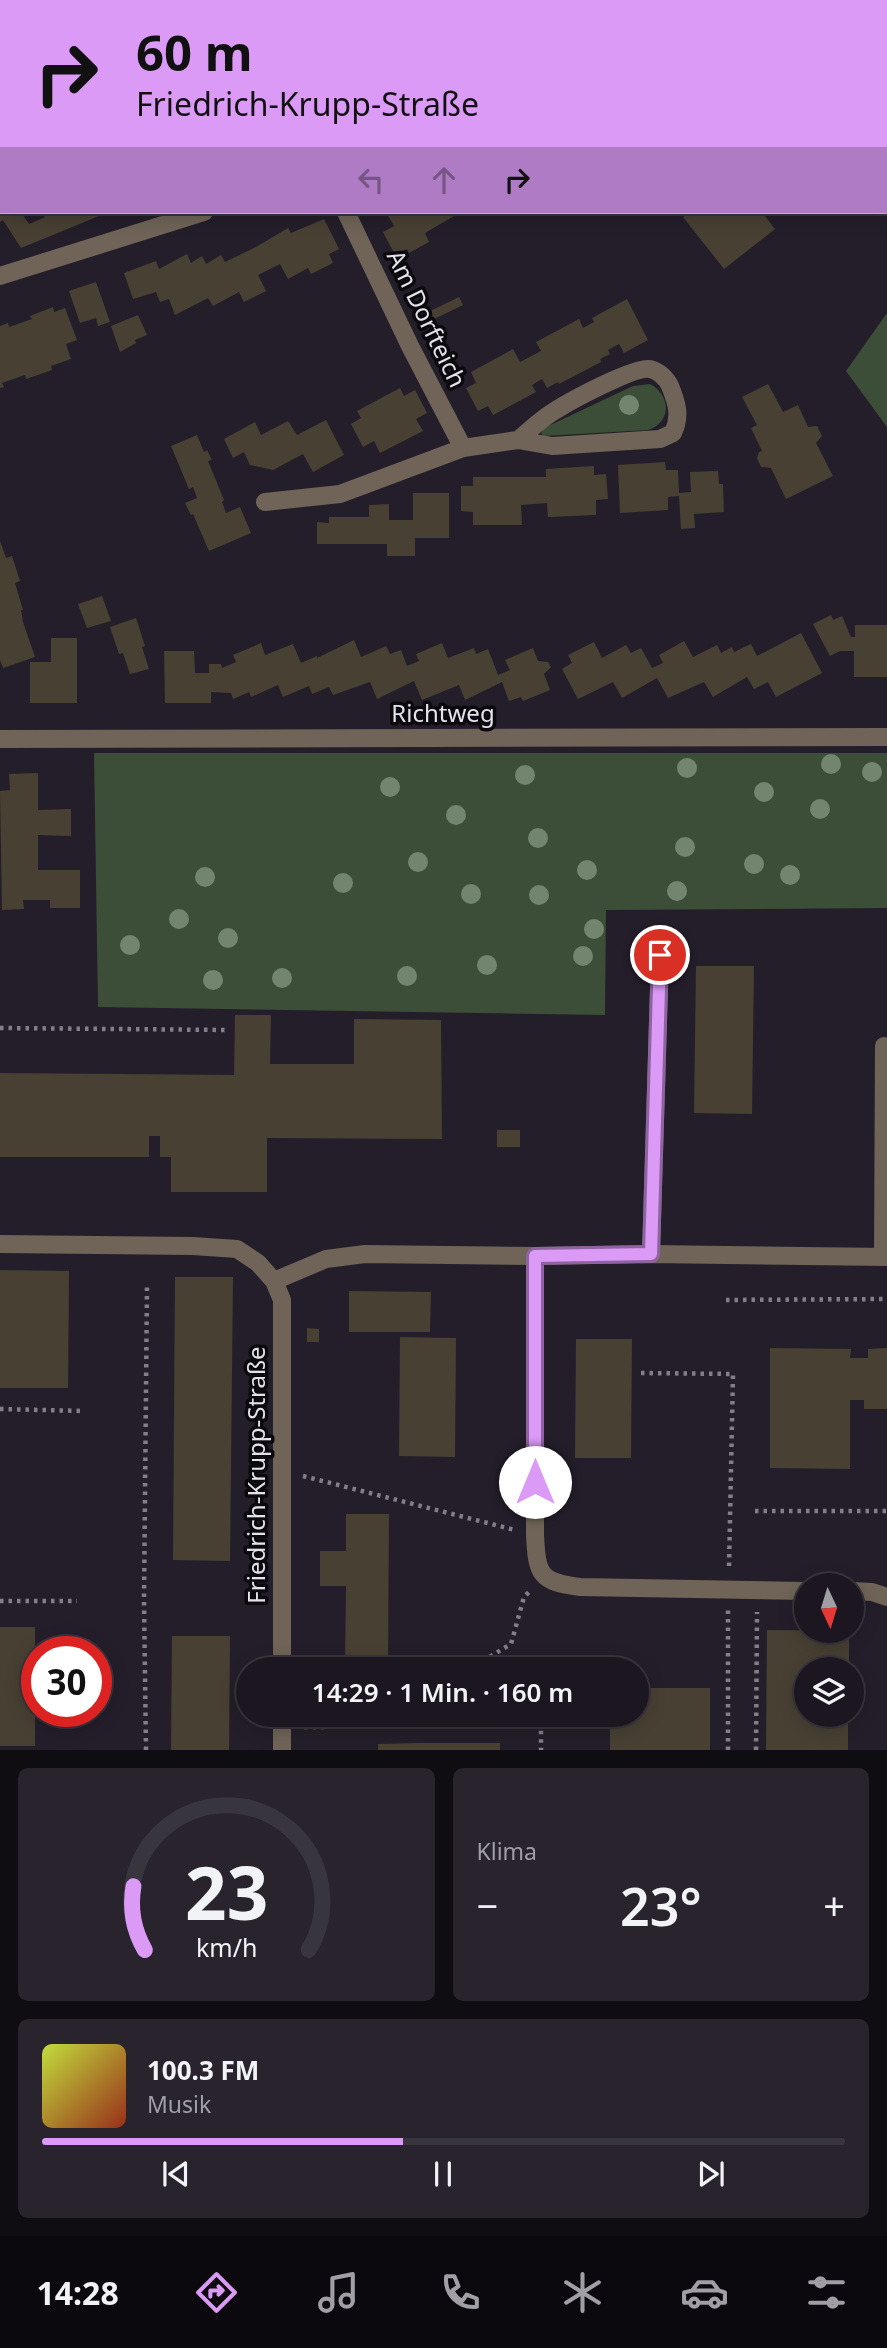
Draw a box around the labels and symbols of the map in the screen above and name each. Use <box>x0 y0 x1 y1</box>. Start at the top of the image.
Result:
street label: Am Dorfteich <box>380 244 475 393</box>
street label: Richtweg <box>391 696 495 729</box>
pin <box>630 925 690 985</box>
street label: Friedrich-Krupp-Straße <box>239 1346 272 1604</box>
position arrow <box>498 1445 572 1519</box>
north arrow <box>794 1573 864 1643</box>
speed limit sign: 30 <box>21 1636 112 1727</box>

